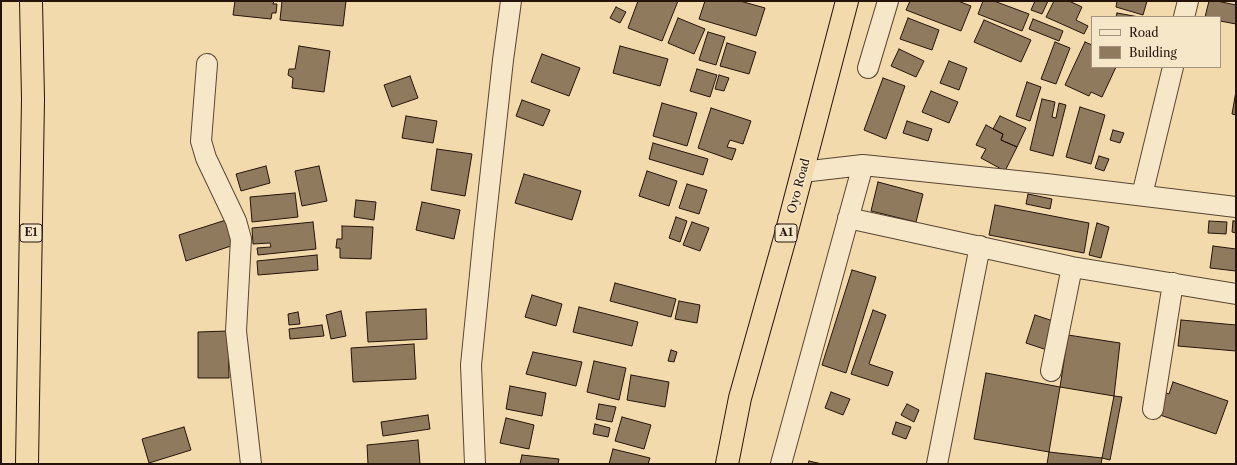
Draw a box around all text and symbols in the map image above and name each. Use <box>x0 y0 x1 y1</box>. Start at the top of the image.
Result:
legend <box>1091 16 1221 68</box>
text: Road <box>1129 25 1159 40</box>
text: Building <box>1129 45 1177 60</box>
street label: Oyo Road <box>785 157 813 215</box>
road number: E1 <box>20 224 42 242</box>
road number: A1 <box>775 224 797 242</box>

